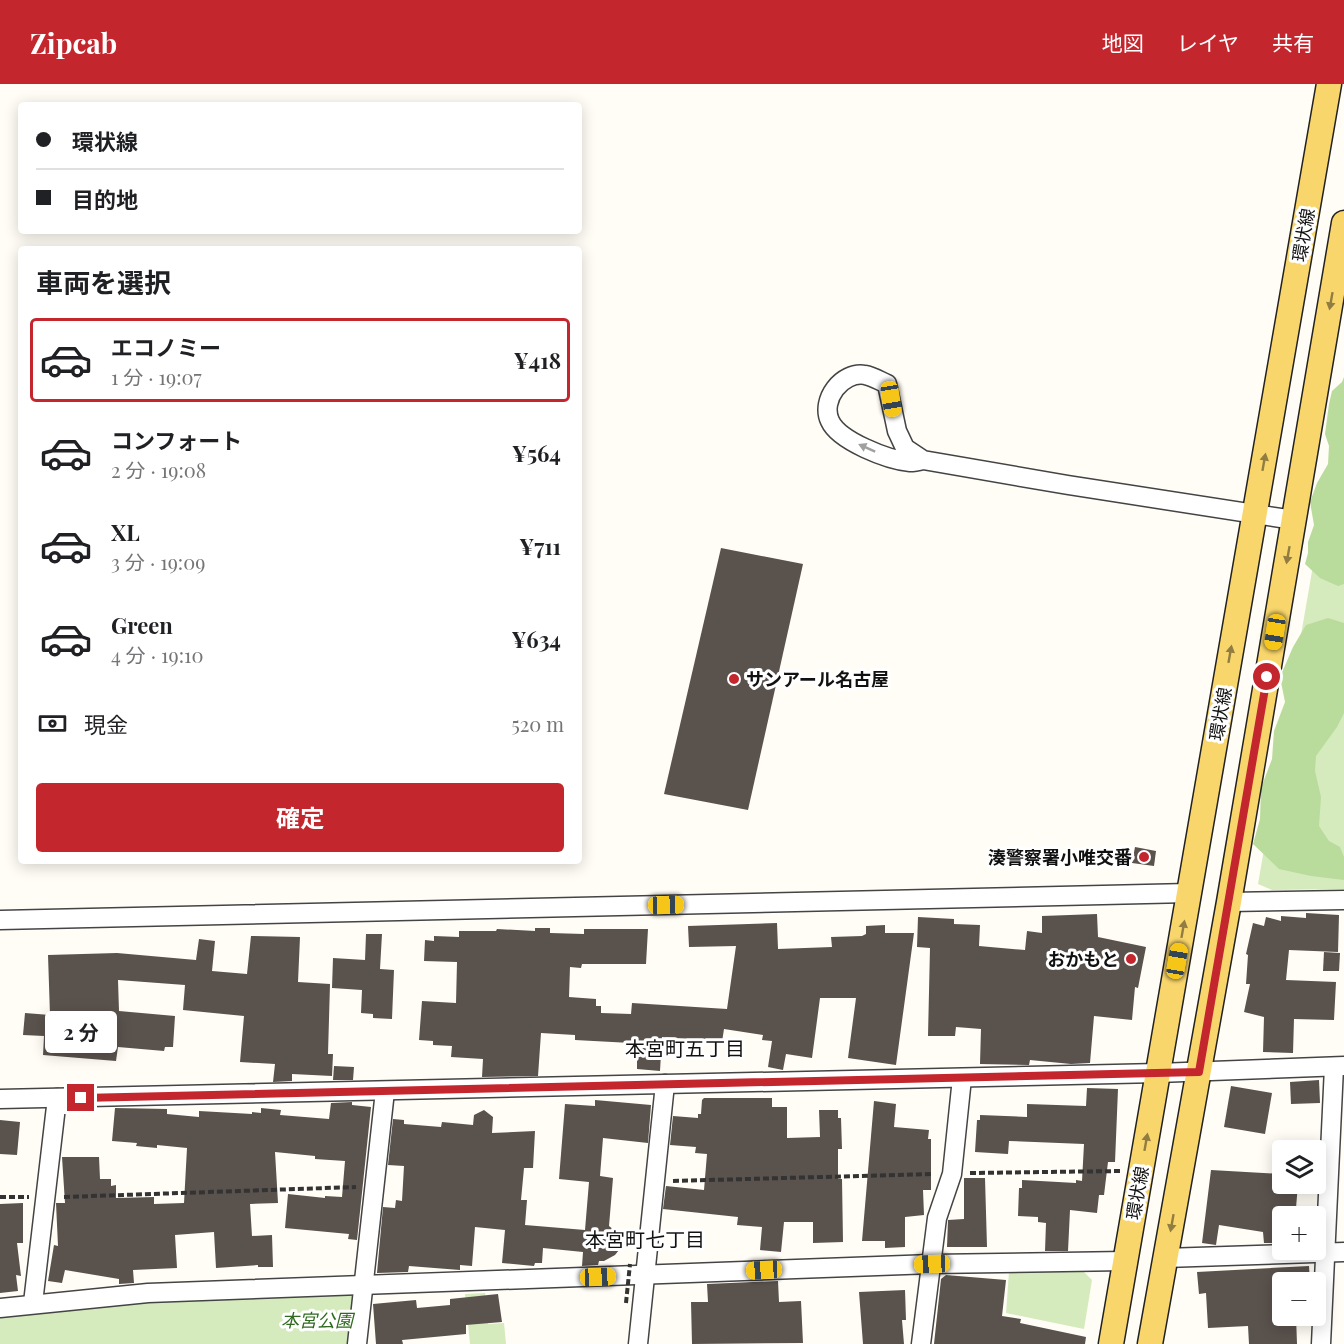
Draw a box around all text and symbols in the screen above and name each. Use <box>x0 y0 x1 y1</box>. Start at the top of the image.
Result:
text: Zipcab <box>30 24 117 61</box>
text: 地図 <box>1102 28 1144 56</box>
text: レイヤ <box>1177 28 1239 56</box>
text: 共有 <box>1272 28 1314 56</box>
text: 環状線 <box>72 126 138 156</box>
text: 目的地 <box>72 184 138 214</box>
street label: 環状線 <box>1286 206 1320 264</box>
text: 車両を選択 <box>36 264 171 300</box>
one-way arrow <box>1326 292 1335 311</box>
text: エコノミー <box>111 332 221 362</box>
icon: car <box>39 333 93 387</box>
text: ¥418 <box>514 345 561 375</box>
text: 1 分 · 19:07 <box>111 363 202 390</box>
car <box>879 380 903 418</box>
text: コンフォート <box>111 425 242 455</box>
icon: car <box>39 426 93 480</box>
text: ¥564 <box>512 438 561 468</box>
one-way arrow <box>858 443 876 453</box>
one-way arrow <box>1259 452 1268 471</box>
text: 2 分 · 19:08 <box>111 456 206 483</box>
text: XL <box>111 517 140 547</box>
icon: car <box>39 519 93 573</box>
text: ¥711 <box>519 531 561 561</box>
one-way arrow <box>1283 546 1292 565</box>
text: 3 分 · 19:09 <box>111 548 205 575</box>
text: Green <box>111 610 173 640</box>
icon: car <box>39 612 93 666</box>
car <box>1263 613 1287 651</box>
text: ¥634 <box>511 624 561 654</box>
text: 4 分 · 19:10 <box>111 641 203 668</box>
one-way arrow <box>1226 644 1235 663</box>
route start <box>1253 663 1280 690</box>
place label: サンアール名古屋 <box>746 667 889 691</box>
marker: サンアール名古屋 <box>727 672 741 686</box>
street label: 環状線 <box>1203 685 1237 743</box>
icon: cash <box>36 707 69 740</box>
text: 現金 <box>84 709 128 739</box>
text: 520 m <box>511 710 564 737</box>
button: 確定 <box>36 783 564 852</box>
place label: 湊警察署小唯交番 <box>988 845 1132 869</box>
marker: 湊警察署小唯交番 <box>1137 850 1151 864</box>
car <box>648 896 684 914</box>
one-way arrow <box>1178 919 1187 938</box>
car <box>1165 942 1189 980</box>
place label: おかもと <box>1047 947 1119 971</box>
marker: おかもと <box>1124 952 1138 966</box>
callout: 2 分 <box>45 1011 117 1053</box>
text: 2 分 <box>64 1018 98 1045</box>
district label: 本宮町五丁目 <box>625 1034 745 1061</box>
route end <box>67 1084 94 1111</box>
one-way arrow <box>1142 1132 1151 1151</box>
map controls <box>1272 1140 1326 1326</box>
button: layers <box>1272 1140 1326 1194</box>
street label: 環状線 <box>1120 1164 1154 1222</box>
button: + <box>1272 1206 1326 1260</box>
one-way arrow <box>1167 1214 1176 1233</box>
district label: 本宮町七丁目 <box>585 1225 705 1252</box>
car <box>914 1254 950 1274</box>
car <box>746 1260 782 1280</box>
car <box>580 1267 616 1287</box>
button: − <box>1272 1272 1326 1326</box>
park label: 本宮公園 <box>281 1308 356 1332</box>

